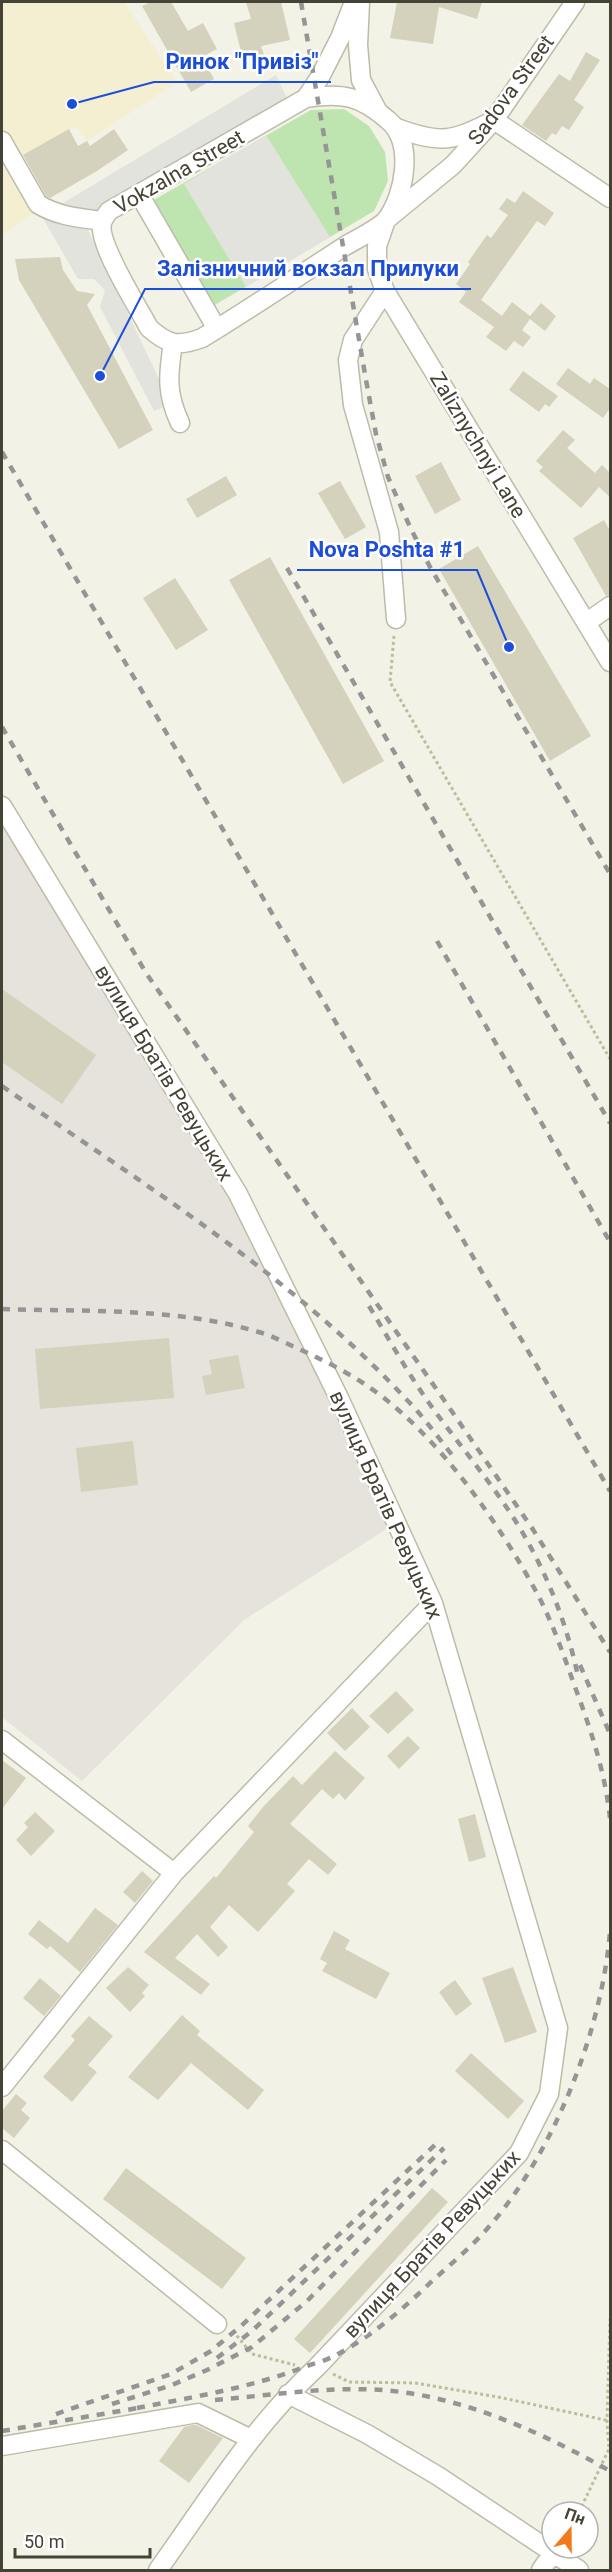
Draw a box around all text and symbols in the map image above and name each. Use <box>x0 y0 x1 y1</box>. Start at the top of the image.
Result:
street label: Sadova Street <box>463 30 559 149</box>
callout: Ринок "Привіз" <box>154 42 331 82</box>
text: Ринок "Привіз" <box>165 49 319 74</box>
street label: Vokzalna Street <box>110 125 248 219</box>
callout: Залізничний вокзал Прилуки <box>145 249 471 289</box>
text: Залізничний вокзал Прилуки <box>157 256 459 281</box>
street label: Zaliznychnyi Lane <box>425 368 531 522</box>
callout: Nova Poshta #1 <box>297 530 477 570</box>
text: Nova Poshta #1 <box>309 537 465 562</box>
street label: вулиця Братів Ревуцьких <box>90 961 238 1185</box>
street label: вулиця Братів Ревуцьких <box>325 1387 447 1623</box>
street label: вулиця Братів Ревуцьких <box>339 2145 525 2343</box>
north arrow <box>540 2500 600 2560</box>
text: Пн <box>562 2504 588 2529</box>
scale bar <box>15 2521 150 2559</box>
text: 50 m <box>24 2531 64 2552</box>

